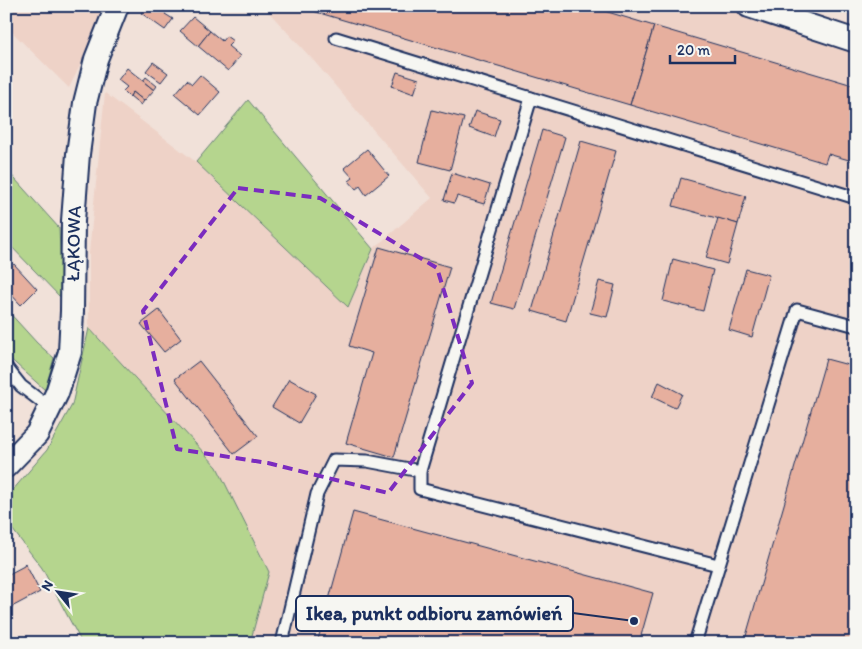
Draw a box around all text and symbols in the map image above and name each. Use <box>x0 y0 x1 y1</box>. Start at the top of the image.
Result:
scale bar <box>670 32 734 64</box>
text: 20 m <box>677 41 711 59</box>
street label: ŁĄKOWA <box>61 204 86 281</box>
north arrow <box>32 566 82 616</box>
text: N <box>37 577 57 594</box>
callout: Ikea, punkt odbioru zamówień <box>296 596 573 631</box>
text: Ikea, punkt odbioru zamówień <box>306 601 563 626</box>

